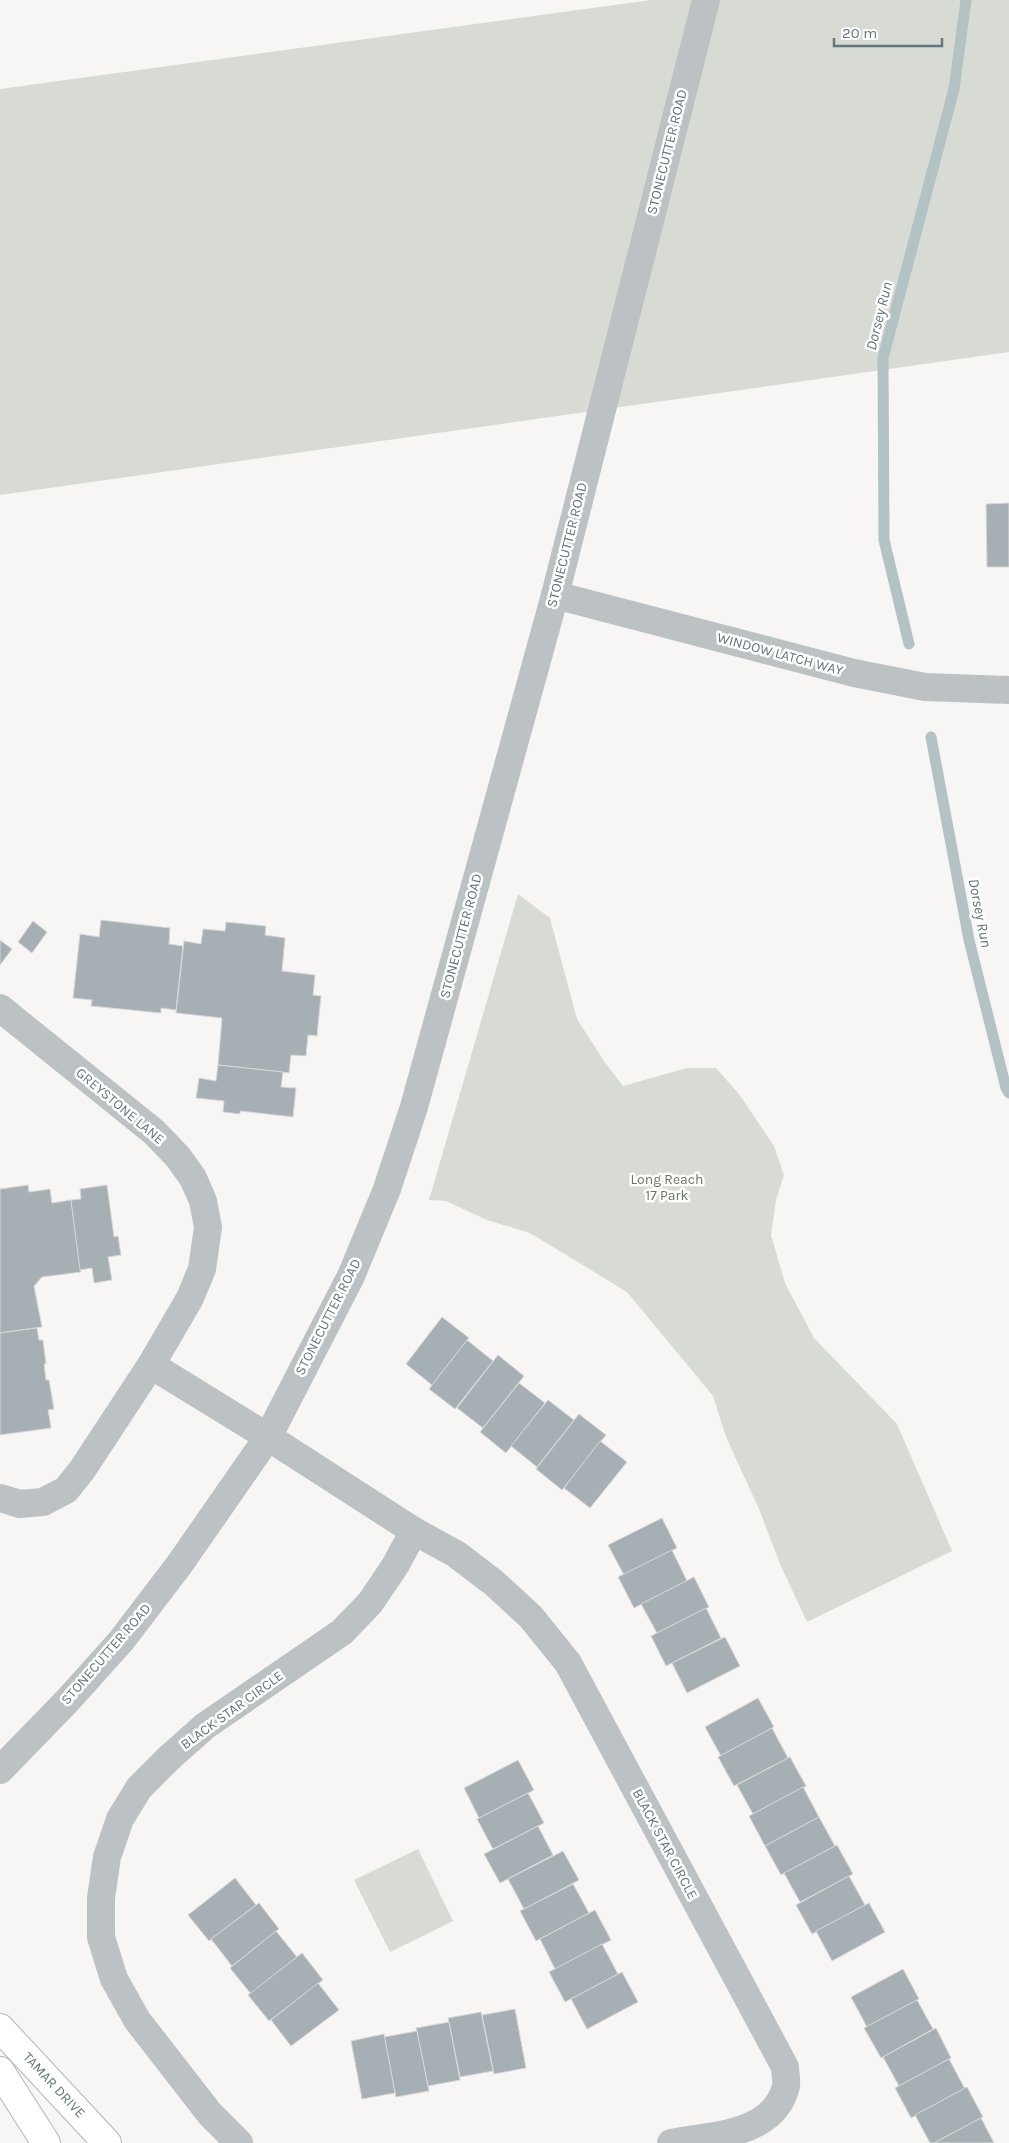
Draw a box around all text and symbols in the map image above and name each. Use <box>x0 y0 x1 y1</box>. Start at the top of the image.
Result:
scale bar <box>834 15 942 47</box>
text: 20 m <box>842 24 877 42</box>
street label: STONECUTTER ROAD <box>643 88 691 216</box>
water label: Dorsey Run <box>862 280 896 352</box>
street label: STONECUTTER ROAD <box>543 481 591 609</box>
street label: WINDOW LATCH WAY <box>715 629 845 679</box>
street label: STONECUTTER ROAD <box>436 872 486 1000</box>
water label: Dorsey Run <box>965 877 995 949</box>
street label: GREYSTONE LANE <box>72 1064 168 1148</box>
park label: Long Reach 17 Park <box>630 1171 704 1204</box>
street label: STONECUTTER ROAD <box>291 1256 365 1378</box>
street label: STONECUTTER ROAD <box>57 1600 155 1708</box>
street label: BLACK STAR CIRCLE <box>177 1667 287 1753</box>
street label: BLACK STAR CIRCLE <box>629 1786 701 1902</box>
street label: TAMAR DRIVE <box>19 2049 89 2121</box>

